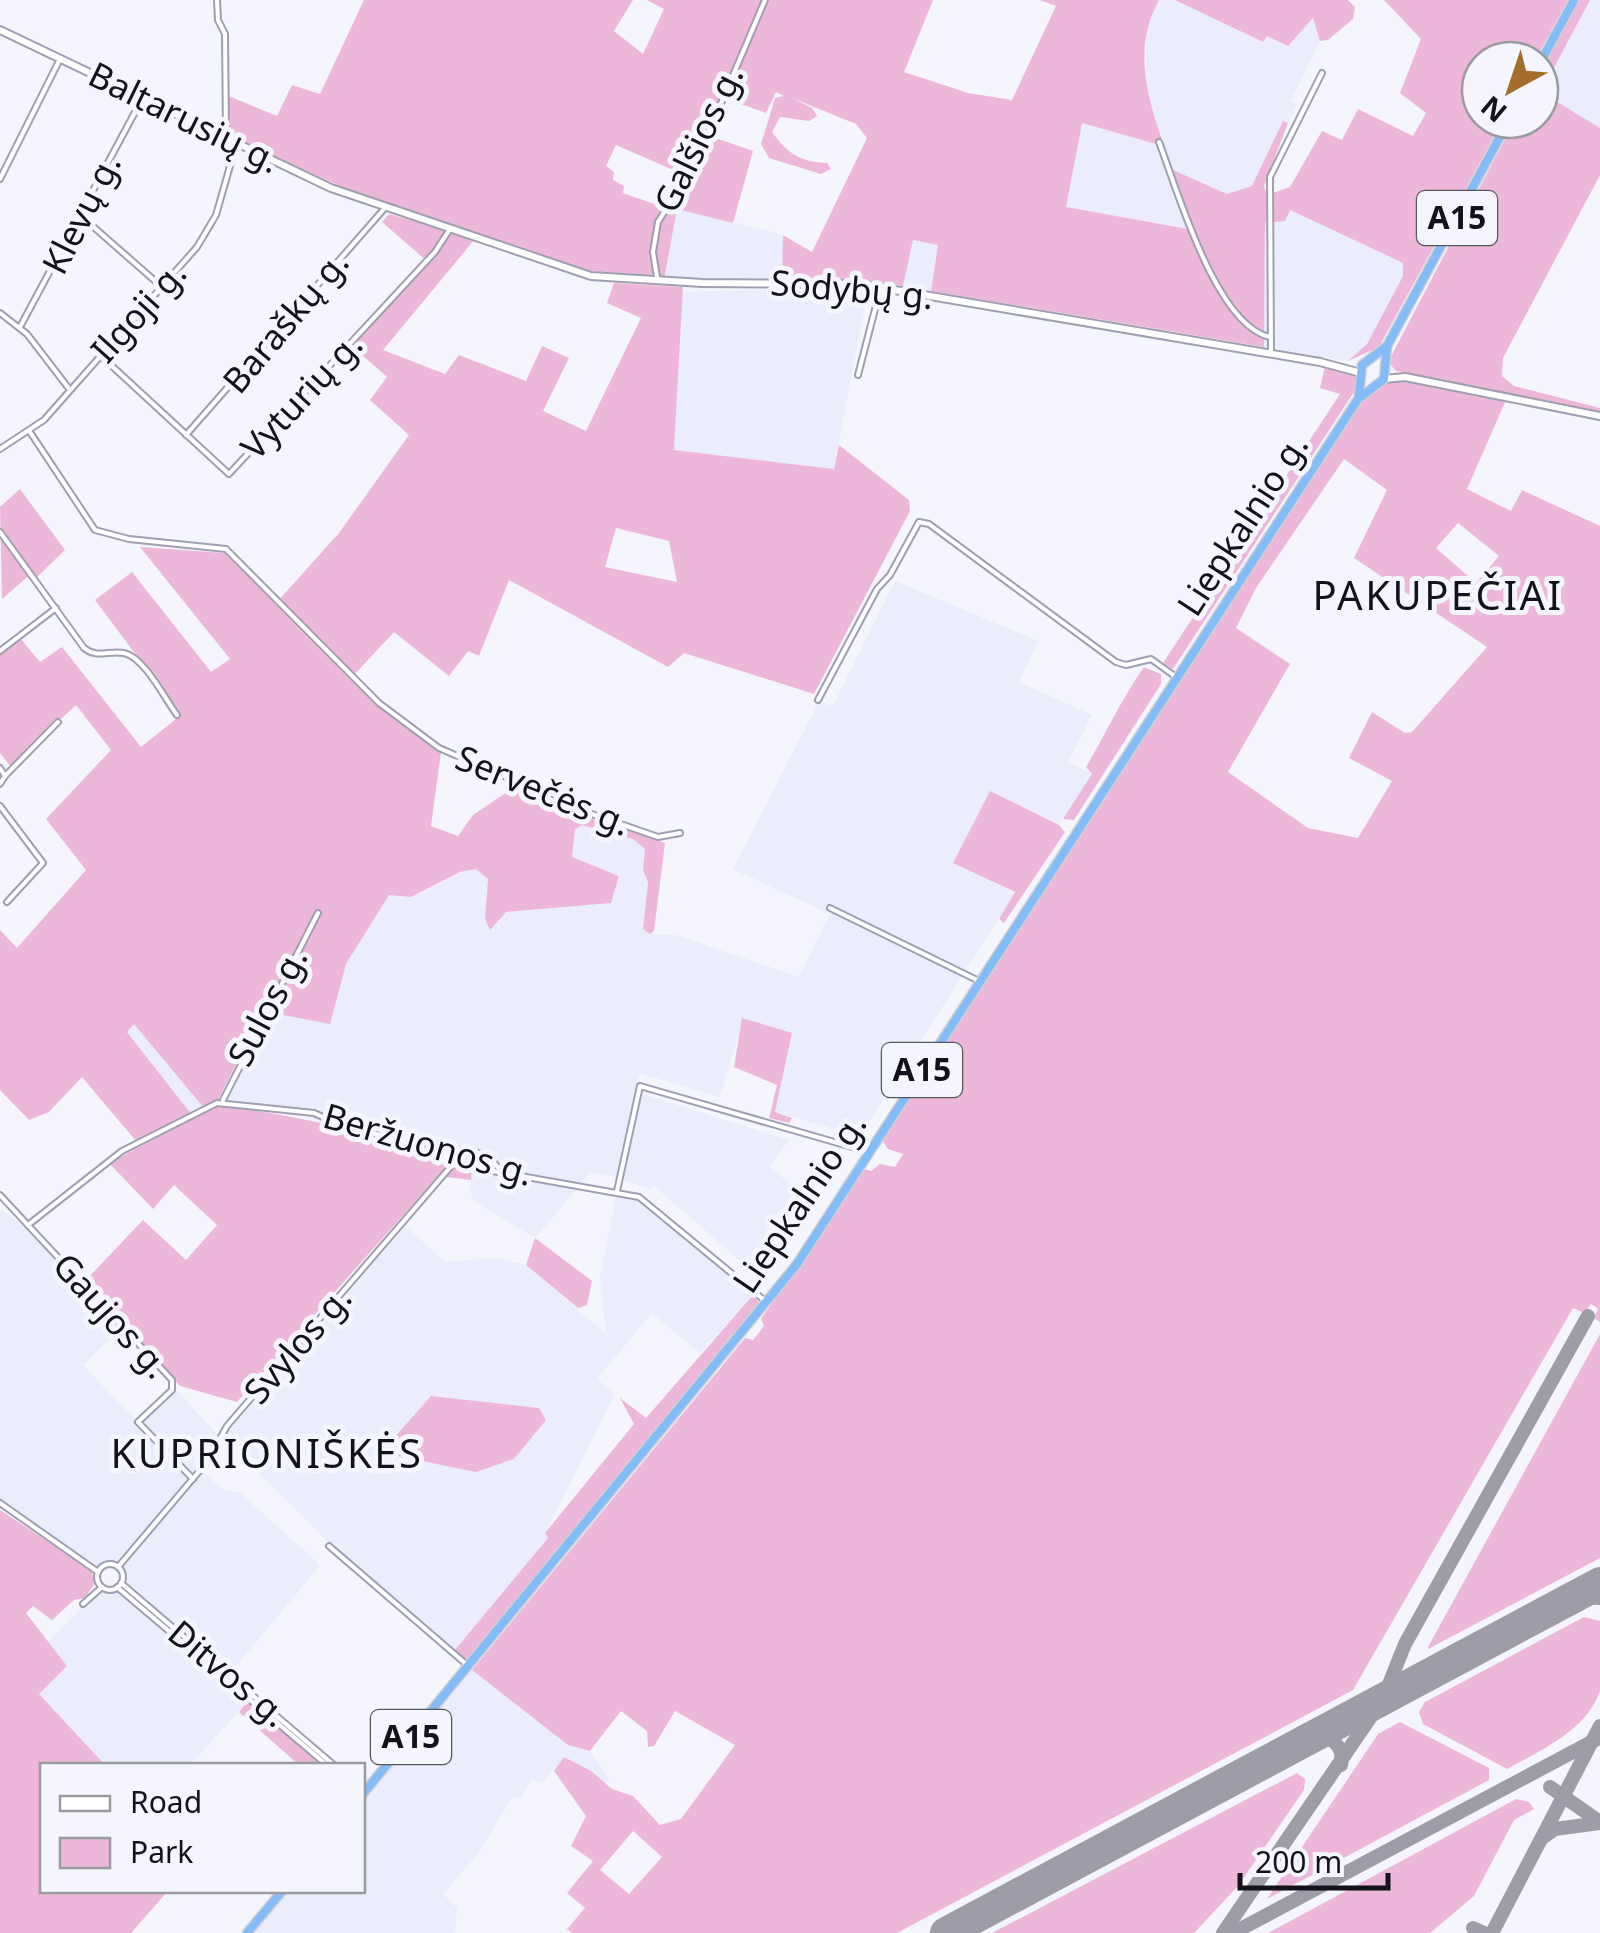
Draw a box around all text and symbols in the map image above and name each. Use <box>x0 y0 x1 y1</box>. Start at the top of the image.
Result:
north arrow <box>1460 40 1560 140</box>
street label: Baltarusių g. <box>81 50 288 183</box>
street label: Galšios g. <box>642 57 753 220</box>
text: N <box>1472 88 1514 132</box>
street label: Klevų g. <box>30 145 131 282</box>
road number: A15 <box>1417 191 1497 245</box>
street label: Baraškų g. <box>211 240 358 402</box>
street label: Ilgoji g. <box>80 250 196 372</box>
street label: Sodybų g. <box>769 258 935 319</box>
street label: Vyturių g. <box>230 321 372 469</box>
street label: Liepkalnio g. <box>1165 424 1318 624</box>
district label: PAKUPEČIAI <box>1312 567 1564 622</box>
street label: Servečės g. <box>449 733 638 846</box>
street label: Sulos g. <box>216 939 317 1074</box>
road number: A15 <box>882 1043 962 1097</box>
street label: Beržuonos g. <box>318 1091 539 1196</box>
street label: Liepkalnio g. <box>721 1103 876 1301</box>
street label: Gaujos g. <box>43 1242 181 1388</box>
street label: Svylos g. <box>233 1275 361 1413</box>
district label: KUPRIONIŠKĖS <box>111 1425 423 1480</box>
street label: Ditvos g. <box>159 1609 299 1737</box>
road number: A15 <box>371 1710 451 1764</box>
legend <box>40 1763 365 1893</box>
text: Road <box>130 1781 202 1822</box>
scale bar <box>1240 1828 1388 1890</box>
text: Park <box>130 1831 193 1872</box>
text: 200 m <box>1255 1841 1342 1882</box>

